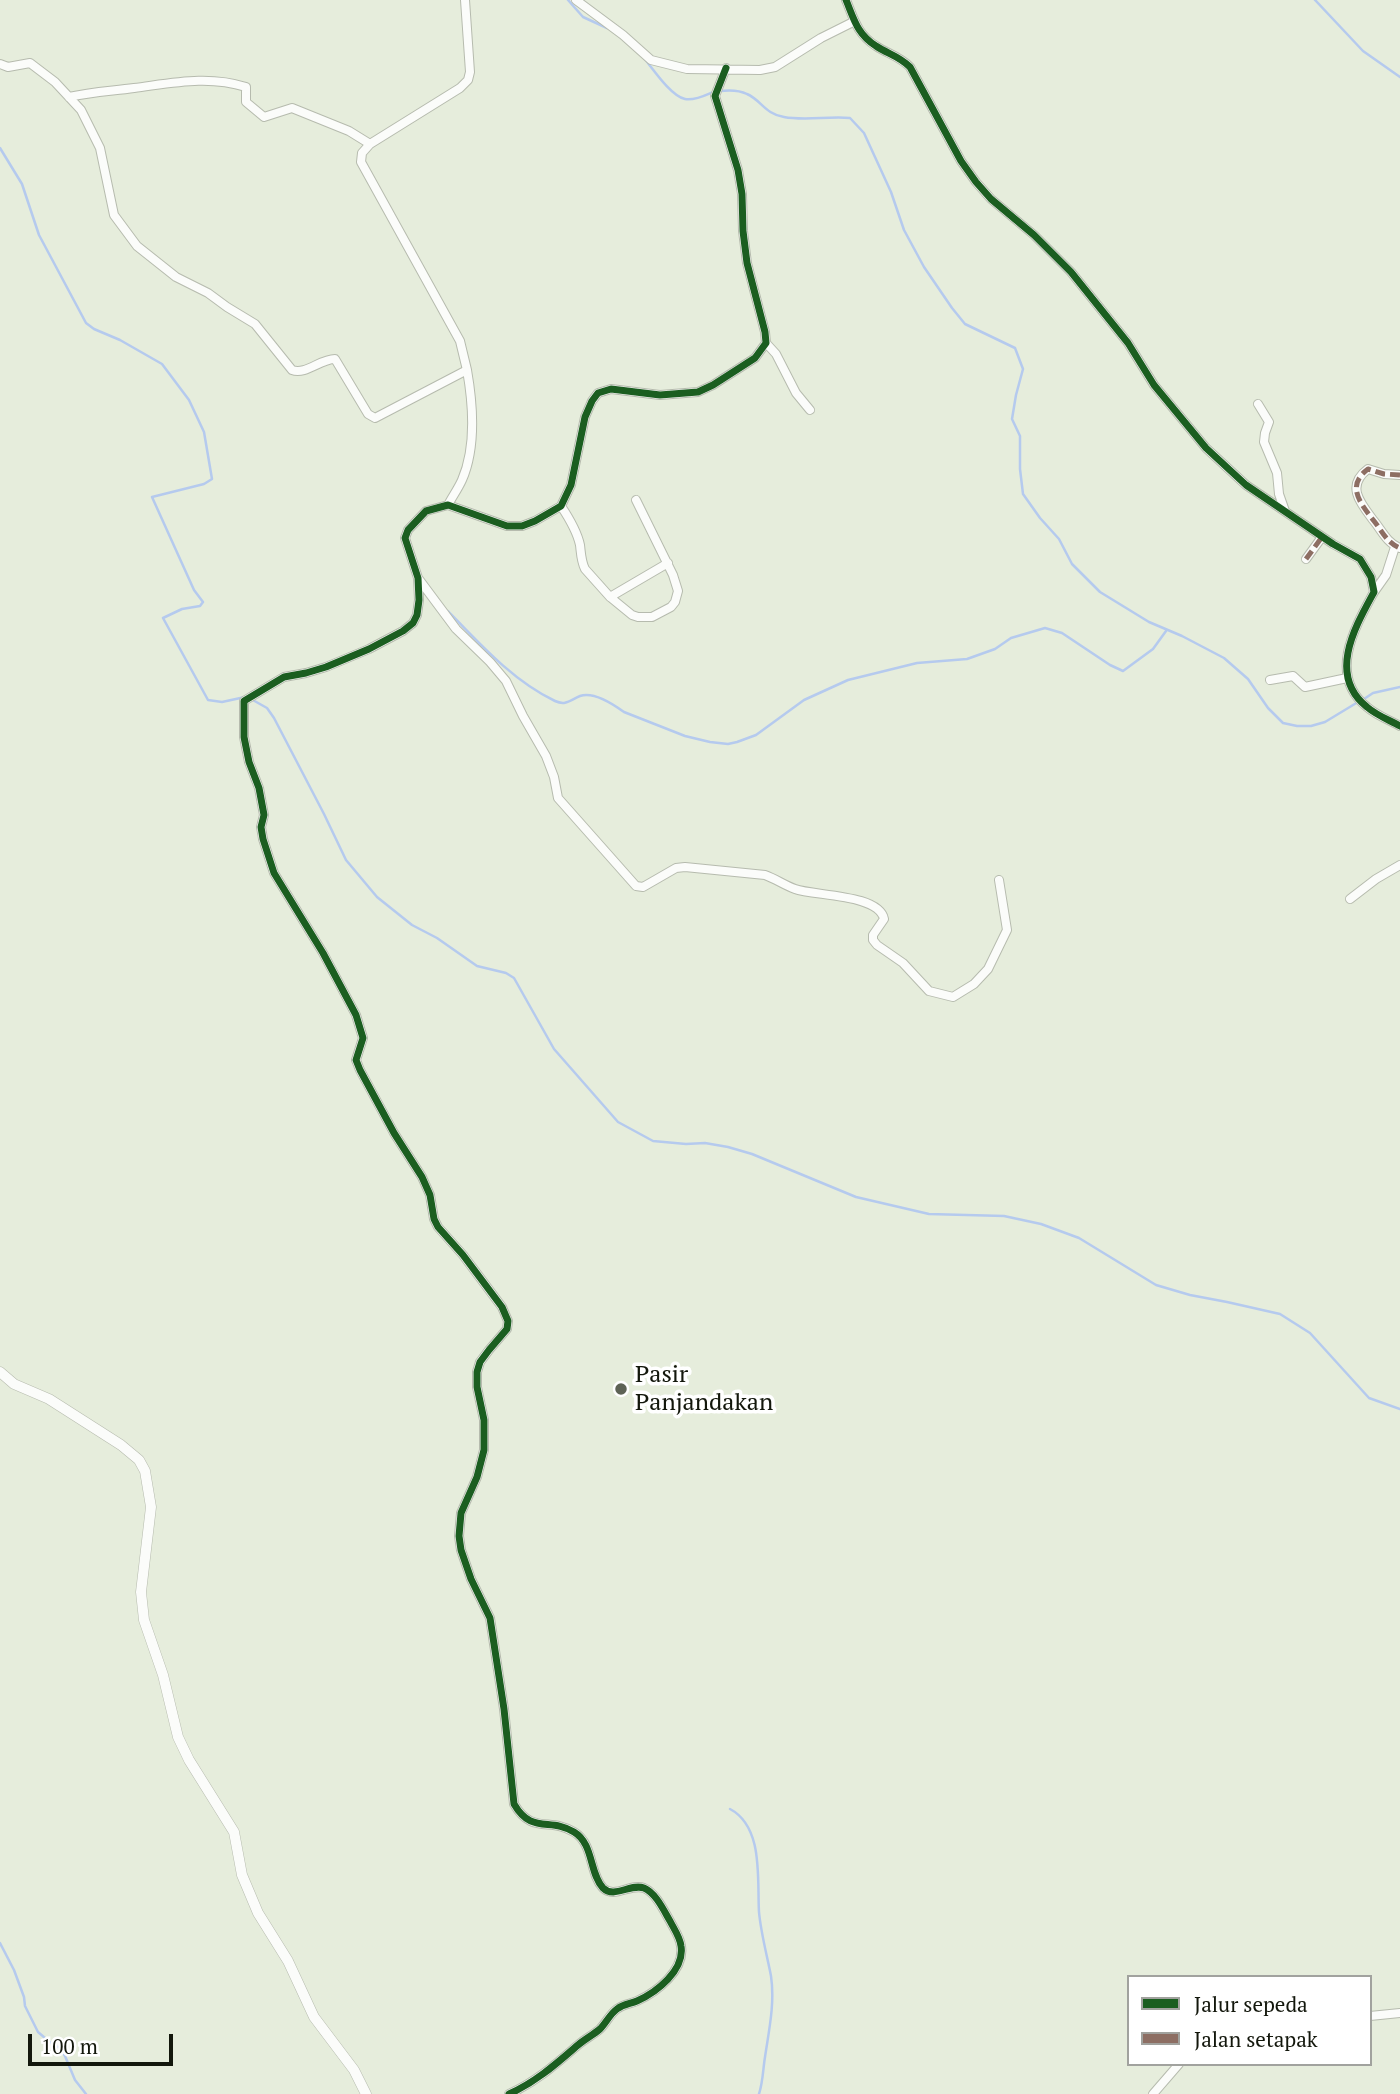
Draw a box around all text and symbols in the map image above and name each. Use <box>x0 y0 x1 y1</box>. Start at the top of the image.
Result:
place label: Pasir Panjandakan <box>635 1361 773 1417</box>
marker: Pasir Panjandakan <box>613 1381 629 1397</box>
legend <box>1127 1975 1372 2066</box>
text: Jalur sepeda <box>1194 1990 1308 2018</box>
scale bar <box>32 2021 177 2064</box>
text: Jalan setapak <box>1194 2025 1318 2053</box>
text: 100 m <box>41 2032 98 2060</box>

